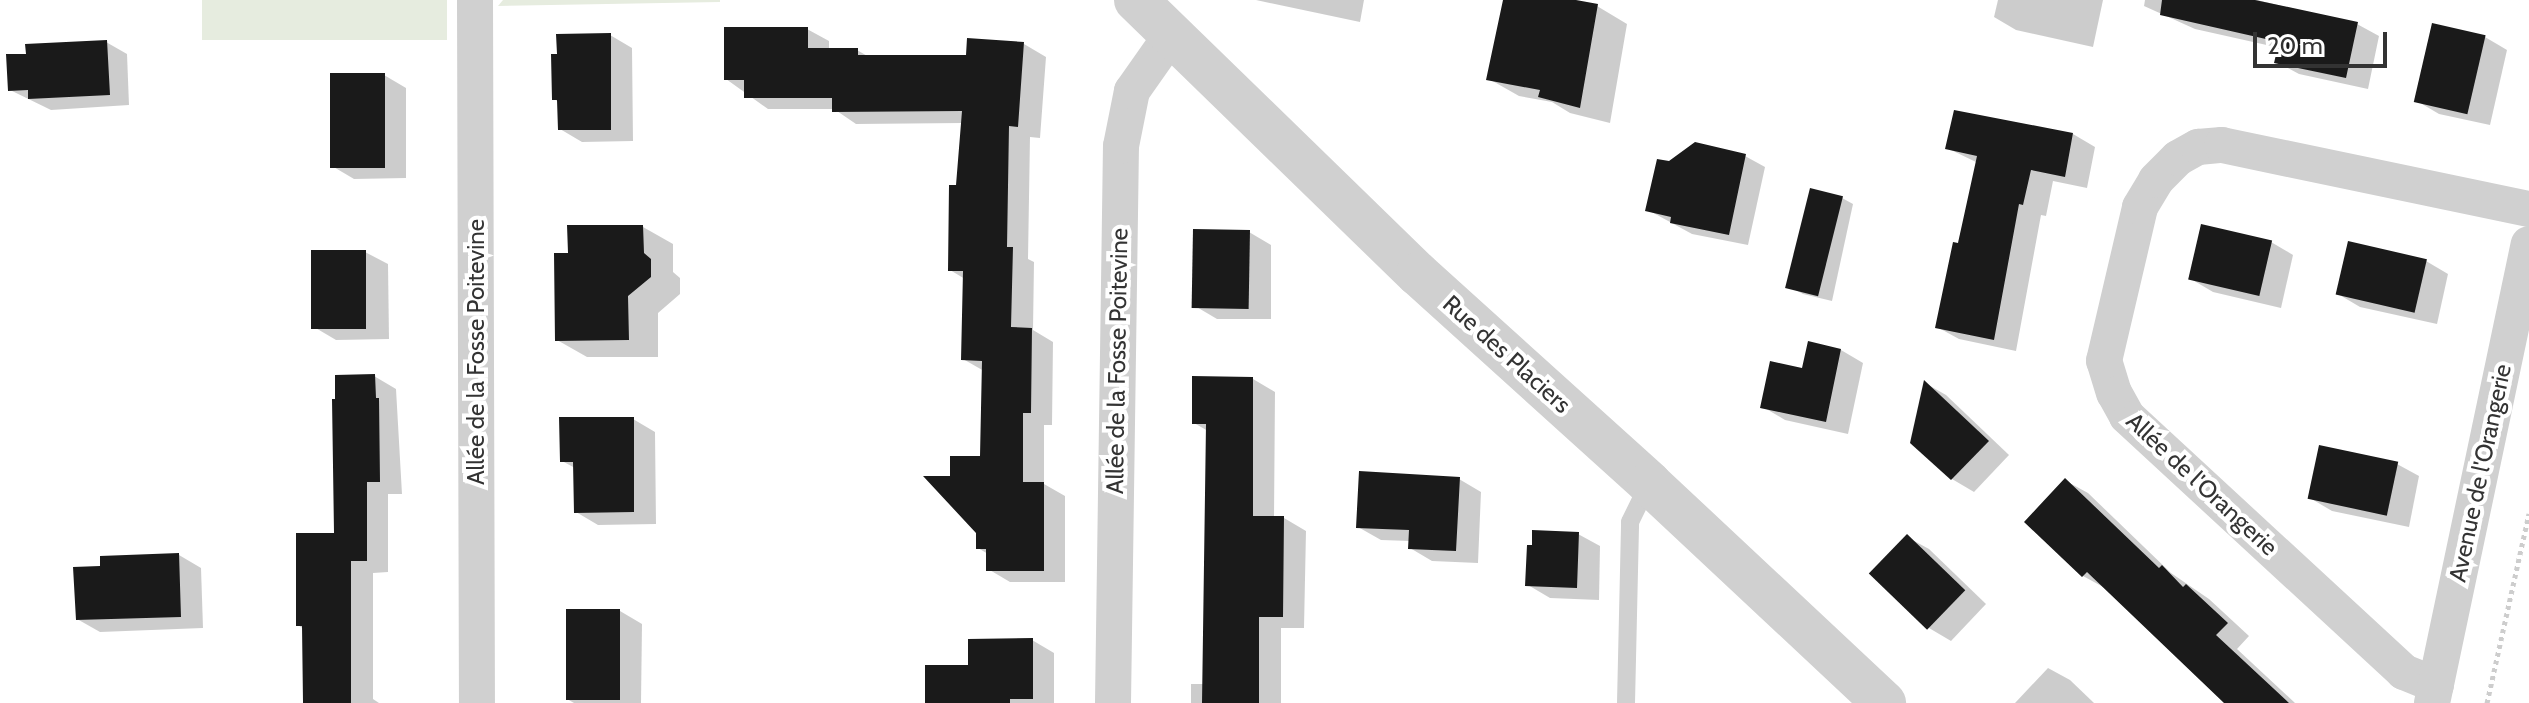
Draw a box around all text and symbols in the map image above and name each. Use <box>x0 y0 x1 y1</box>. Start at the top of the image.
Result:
scale bar <box>2257 16 2391 66</box>
text: 20 m <box>2267 31 2323 60</box>
street label: Allée de la Fosse Poitevine <box>462 219 490 485</box>
street label: Allée de la Fosse Poitevine <box>1100 228 1134 494</box>
street label: Rue des Placiers <box>1437 289 1577 419</box>
street label: Avenue de l'Orangerie <box>2443 361 2517 585</box>
street label: Allée de l'Orangerie <box>2120 407 2284 561</box>

